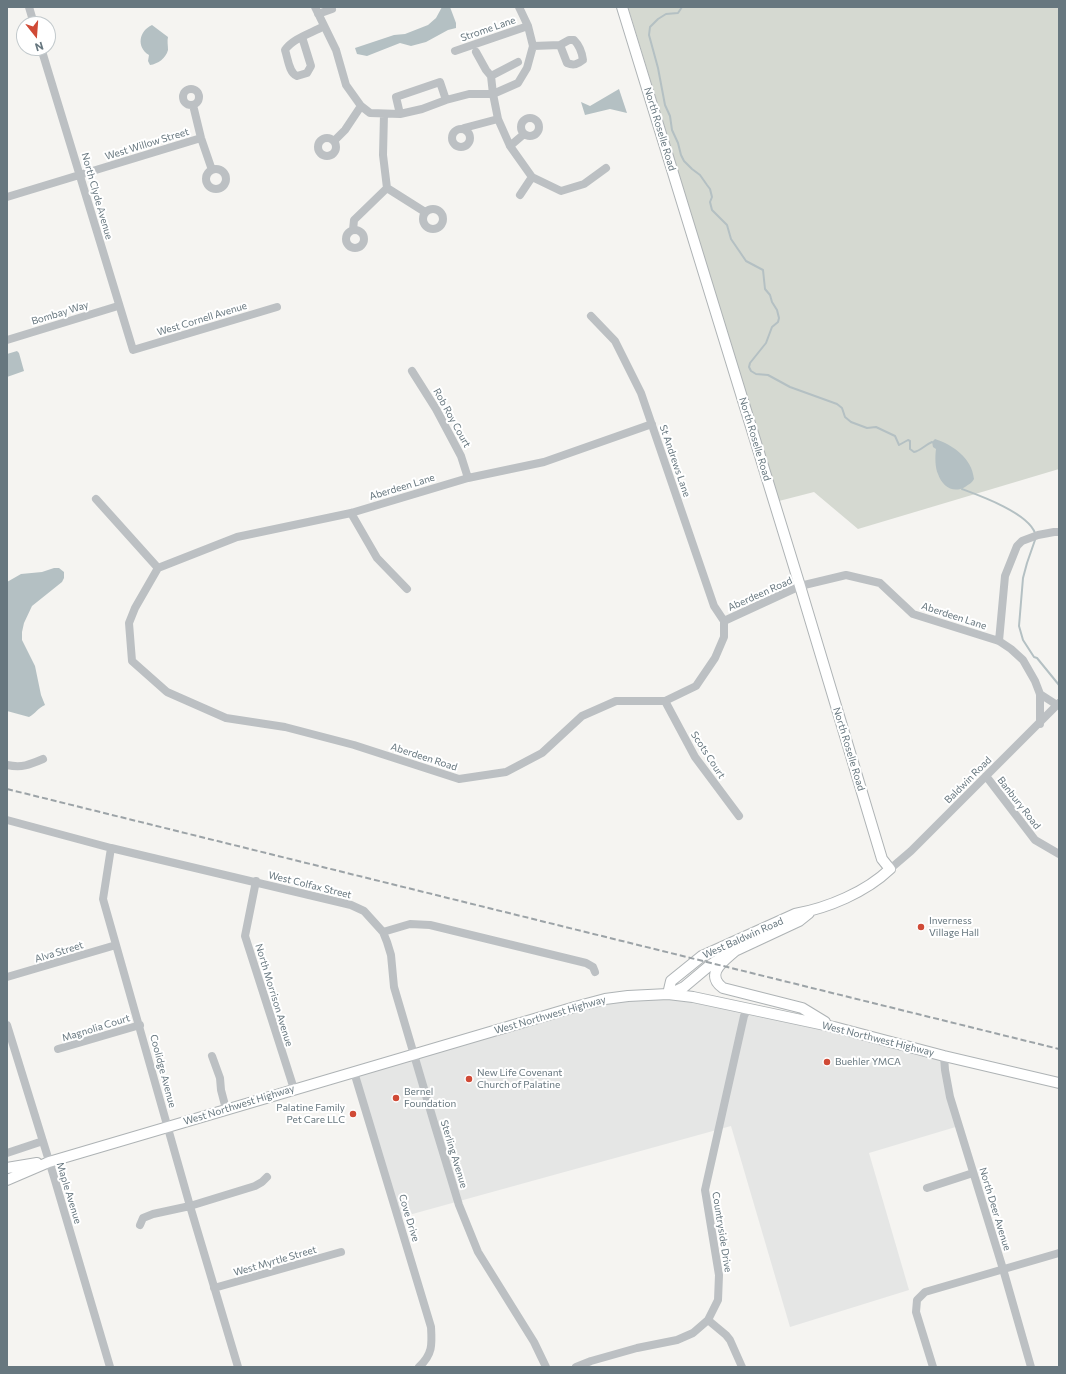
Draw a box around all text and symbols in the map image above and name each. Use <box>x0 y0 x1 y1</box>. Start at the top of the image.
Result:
street label: Strome Lane <box>459 14 517 44</box>
north arrow <box>16 16 56 56</box>
text: N <box>34 40 45 54</box>
street label: North Roselle Road <box>642 86 678 172</box>
street label: West Willow Street <box>104 126 190 162</box>
street label: North Clyde Avenue <box>79 151 115 241</box>
street label: Bombay Way <box>30 299 90 327</box>
street label: West Cornell Avenue <box>156 300 248 338</box>
street label: Rob Roy Court <box>431 386 473 450</box>
street label: North Roselle Road <box>737 396 773 482</box>
street label: St Andrews Lane <box>657 423 693 499</box>
street label: Aberdeen Lane <box>368 471 436 503</box>
street label: Aberdeen Road <box>726 574 794 614</box>
street label: Aberdeen Lane <box>920 600 988 632</box>
street label: North Roselle Road <box>831 706 867 792</box>
street label: Scots Court <box>688 729 728 781</box>
street label: Aberdeen Road <box>389 741 459 773</box>
street label: Baldwin Road <box>942 754 994 806</box>
street label: Banbury Road <box>995 774 1043 832</box>
street label: West Colfax Street <box>267 869 353 901</box>
street label: West Baldwin Road <box>701 915 785 961</box>
place label: Inverness Village Hall <box>929 915 979 938</box>
marker: Inverness Village Hall <box>916 922 926 932</box>
street label: Alva Street <box>33 939 85 965</box>
street label: North Morrison Avenue <box>253 942 295 1048</box>
street label: West Northwest Highway <box>493 993 607 1037</box>
street label: Magnolia Court <box>60 1012 132 1044</box>
street label: West Northwest Highway <box>821 1019 935 1059</box>
street label: Coolidge Avenue <box>147 1033 179 1109</box>
place label: Buehler YMCA <box>835 1056 901 1068</box>
marker: Buehler YMCA <box>822 1057 832 1067</box>
place label: New Life Covenant Church of Palatine <box>477 1067 562 1090</box>
marker: New Life Covenant Church of Palatine <box>464 1074 474 1084</box>
street label: West Northwest Highway <box>182 1082 296 1128</box>
place label: Bernel Foundation <box>404 1086 456 1110</box>
marker: Bernel Foundation <box>391 1093 401 1103</box>
place label: Palatine Family Pet Care LLC <box>276 1102 345 1126</box>
marker: Palatine Family Pet Care LLC <box>348 1109 358 1119</box>
street label: Sterling Avenue <box>438 1119 470 1189</box>
street label: Maple Avenue <box>54 1161 84 1225</box>
street label: North Deer Avenue <box>977 1166 1013 1252</box>
street label: Countryside Drive <box>710 1191 734 1273</box>
street label: Cove Drive <box>396 1193 422 1243</box>
street label: West Myrtle Street <box>232 1243 318 1279</box>

